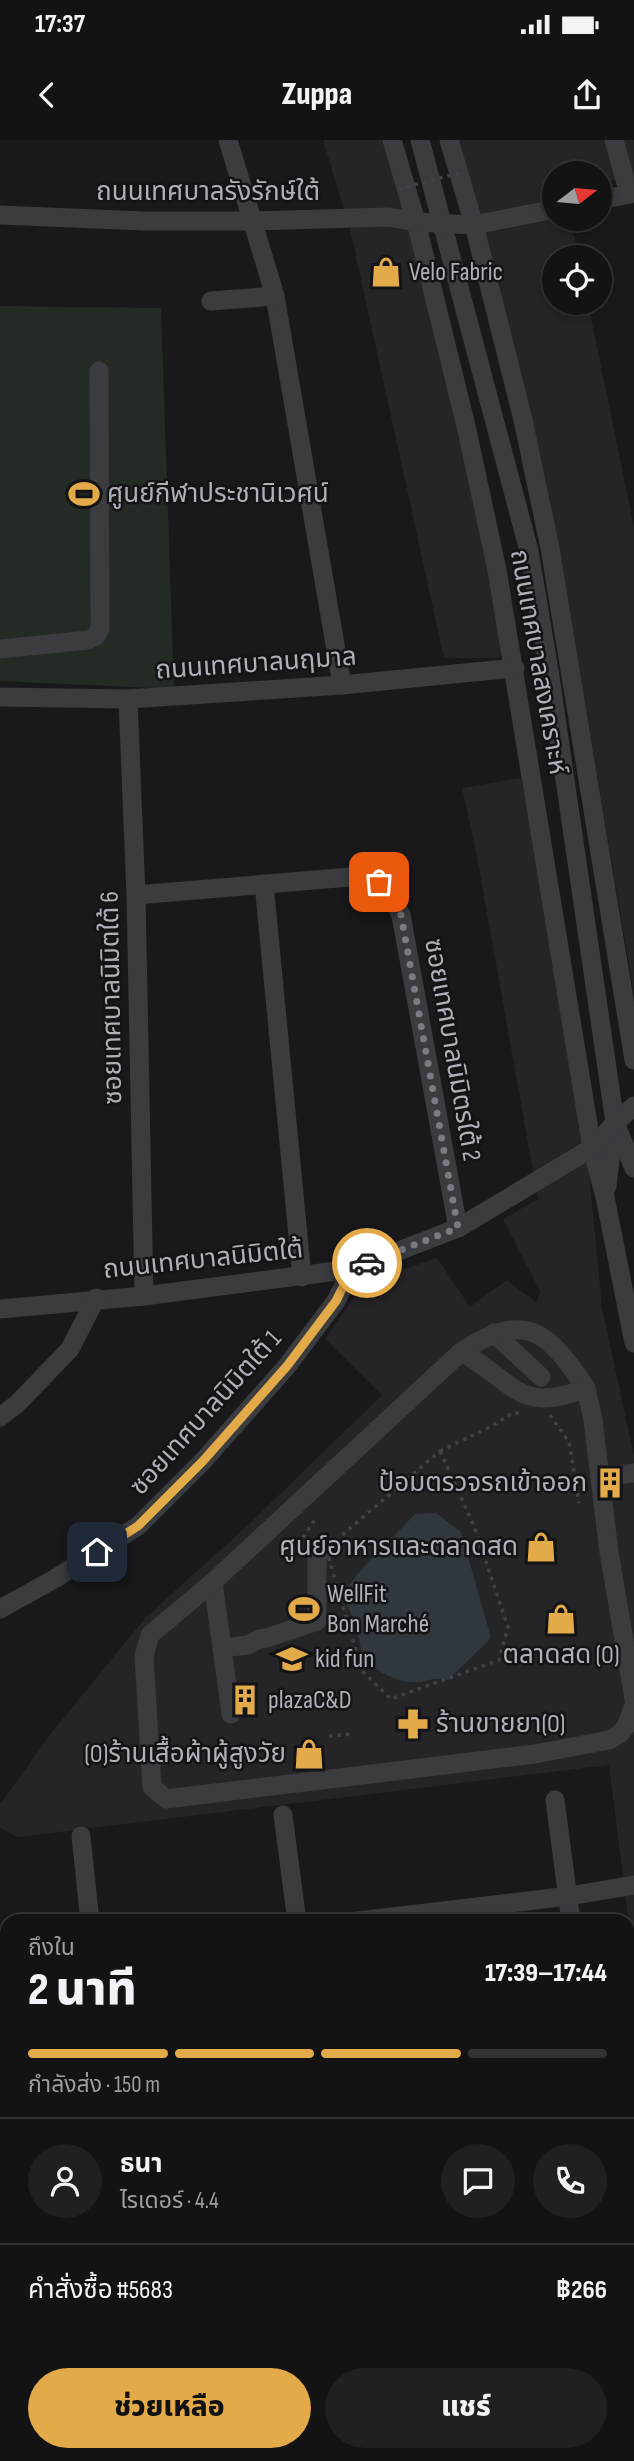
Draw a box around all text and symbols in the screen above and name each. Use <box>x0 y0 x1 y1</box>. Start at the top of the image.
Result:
text: 17:37 <box>35 9 85 40</box>
text: Zuppa <box>282 75 352 114</box>
icon: back <box>28 76 66 114</box>
icon: share <box>568 76 606 114</box>
north arrow <box>542 161 612 231</box>
map controls <box>542 161 612 315</box>
street label: ถนนเทศบาลรังรักษ์ใต้ <box>96 177 320 208</box>
button: locate <box>542 245 612 315</box>
shop icon: Velo Fabric <box>369 255 403 289</box>
place label: Velo Fabric <box>409 257 503 288</box>
sports icon: ศูนย์กีฬาประชานิเวศน์ <box>67 477 101 511</box>
place label: ศูนย์กีฬาประชานิเวศน์ <box>107 479 329 510</box>
street label: ถนนเทศบาลสงเคราะห์ <box>503 547 573 778</box>
street label: ถนนเทศบาลนฤมาล <box>154 642 358 686</box>
pin <box>349 852 409 912</box>
icon: bag <box>360 863 398 901</box>
street label: ซอยเทศบาลนิมิตใต้ 6 <box>95 891 129 1105</box>
street label: ซอยเทศบาลนิมิตรใต้ 2 <box>417 936 487 1164</box>
courier <box>332 1228 402 1298</box>
street label: ถนนเทศบาลนิมิตใต้ <box>102 1234 304 1286</box>
icon: car <box>348 1244 386 1282</box>
street label: ซอยเทศบาลนิมิตใต้ 1 <box>124 1324 288 1502</box>
building icon: ป้อมตรวจรถเข้าออก <box>593 1466 627 1500</box>
place label: ป้อมตรวจรถเข้าออก <box>379 1468 587 1499</box>
pin <box>67 1522 127 1582</box>
shop icon: ศูนย์อาหารและตลาดสด <box>524 1530 558 1564</box>
place label: ศูนย์อาหารและตลาดสด <box>279 1532 518 1563</box>
icon: home <box>78 1533 116 1571</box>
place label: WellFit Bon Marché <box>327 1579 429 1640</box>
sports icon: WellFit Bon Marché <box>287 1592 321 1626</box>
shop icon: ตลาดสด (O) <box>544 1602 578 1636</box>
place label: ตลาดสด (O) <box>502 1640 620 1671</box>
school or university icon: kid fun <box>275 1642 309 1676</box>
place label: kid fun <box>315 1644 374 1675</box>
building icon: plazaC&D <box>228 1683 262 1717</box>
place label: plazaC&D <box>268 1685 352 1716</box>
pharmacy icon: ร้านขายยา(O) <box>396 1707 430 1741</box>
place label: ร้านขายยา(O) <box>436 1709 565 1740</box>
place label: (O)ร้านเสื้อผ้าผู้สูงวัย <box>84 1735 286 1770</box>
shop icon: (O)ร้านเสื้อผ้าผู้สูงวัย <box>292 1737 326 1771</box>
text: ถึงใน <box>28 1934 75 1962</box>
text: 17:39–17:44 <box>485 1958 607 1989</box>
text: 2 นาที <box>28 1963 136 2018</box>
text: กำลังส่ง · 150 m <box>28 2071 160 2099</box>
button: person <box>28 2144 102 2218</box>
button: chat <box>441 2144 515 2218</box>
button: phone <box>533 2144 607 2218</box>
text: ธนา <box>120 2149 163 2180</box>
text: ไรเดอร์ · 4.4 <box>120 2187 219 2215</box>
text: คำสั่งซื้อ #5683 <box>28 2275 173 2306</box>
text: ฿266 <box>556 2275 607 2306</box>
button: ช่วยเหลือ <box>28 2368 311 2448</box>
button: แชร์ <box>325 2368 607 2448</box>

